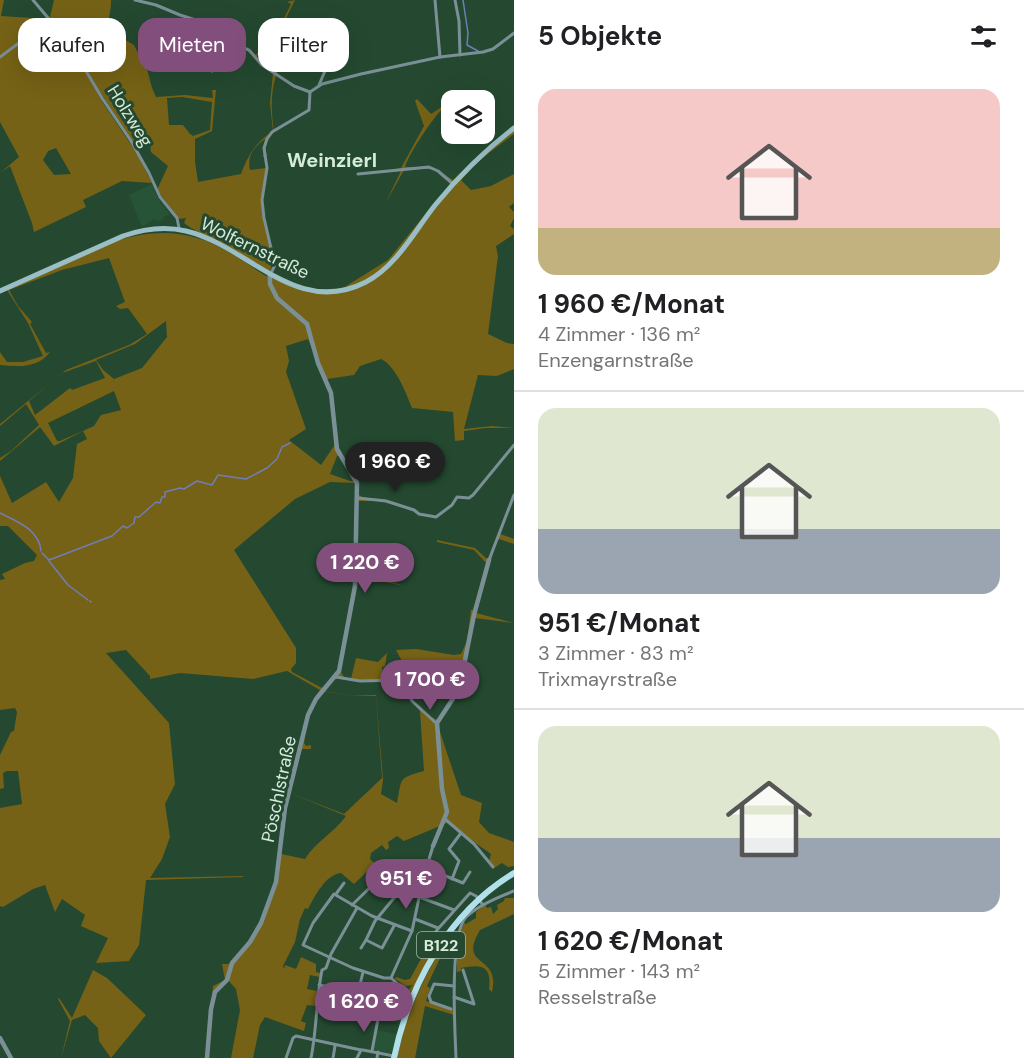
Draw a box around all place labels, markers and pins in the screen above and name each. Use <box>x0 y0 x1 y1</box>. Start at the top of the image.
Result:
pin: 1 960 € <box>340 442 450 493</box>
pin: 1 220 € <box>310 543 420 594</box>
pin: 1 700 € <box>375 660 485 711</box>
pin: 951 € <box>364 859 448 910</box>
pin: 1 620 € <box>309 982 419 1033</box>

